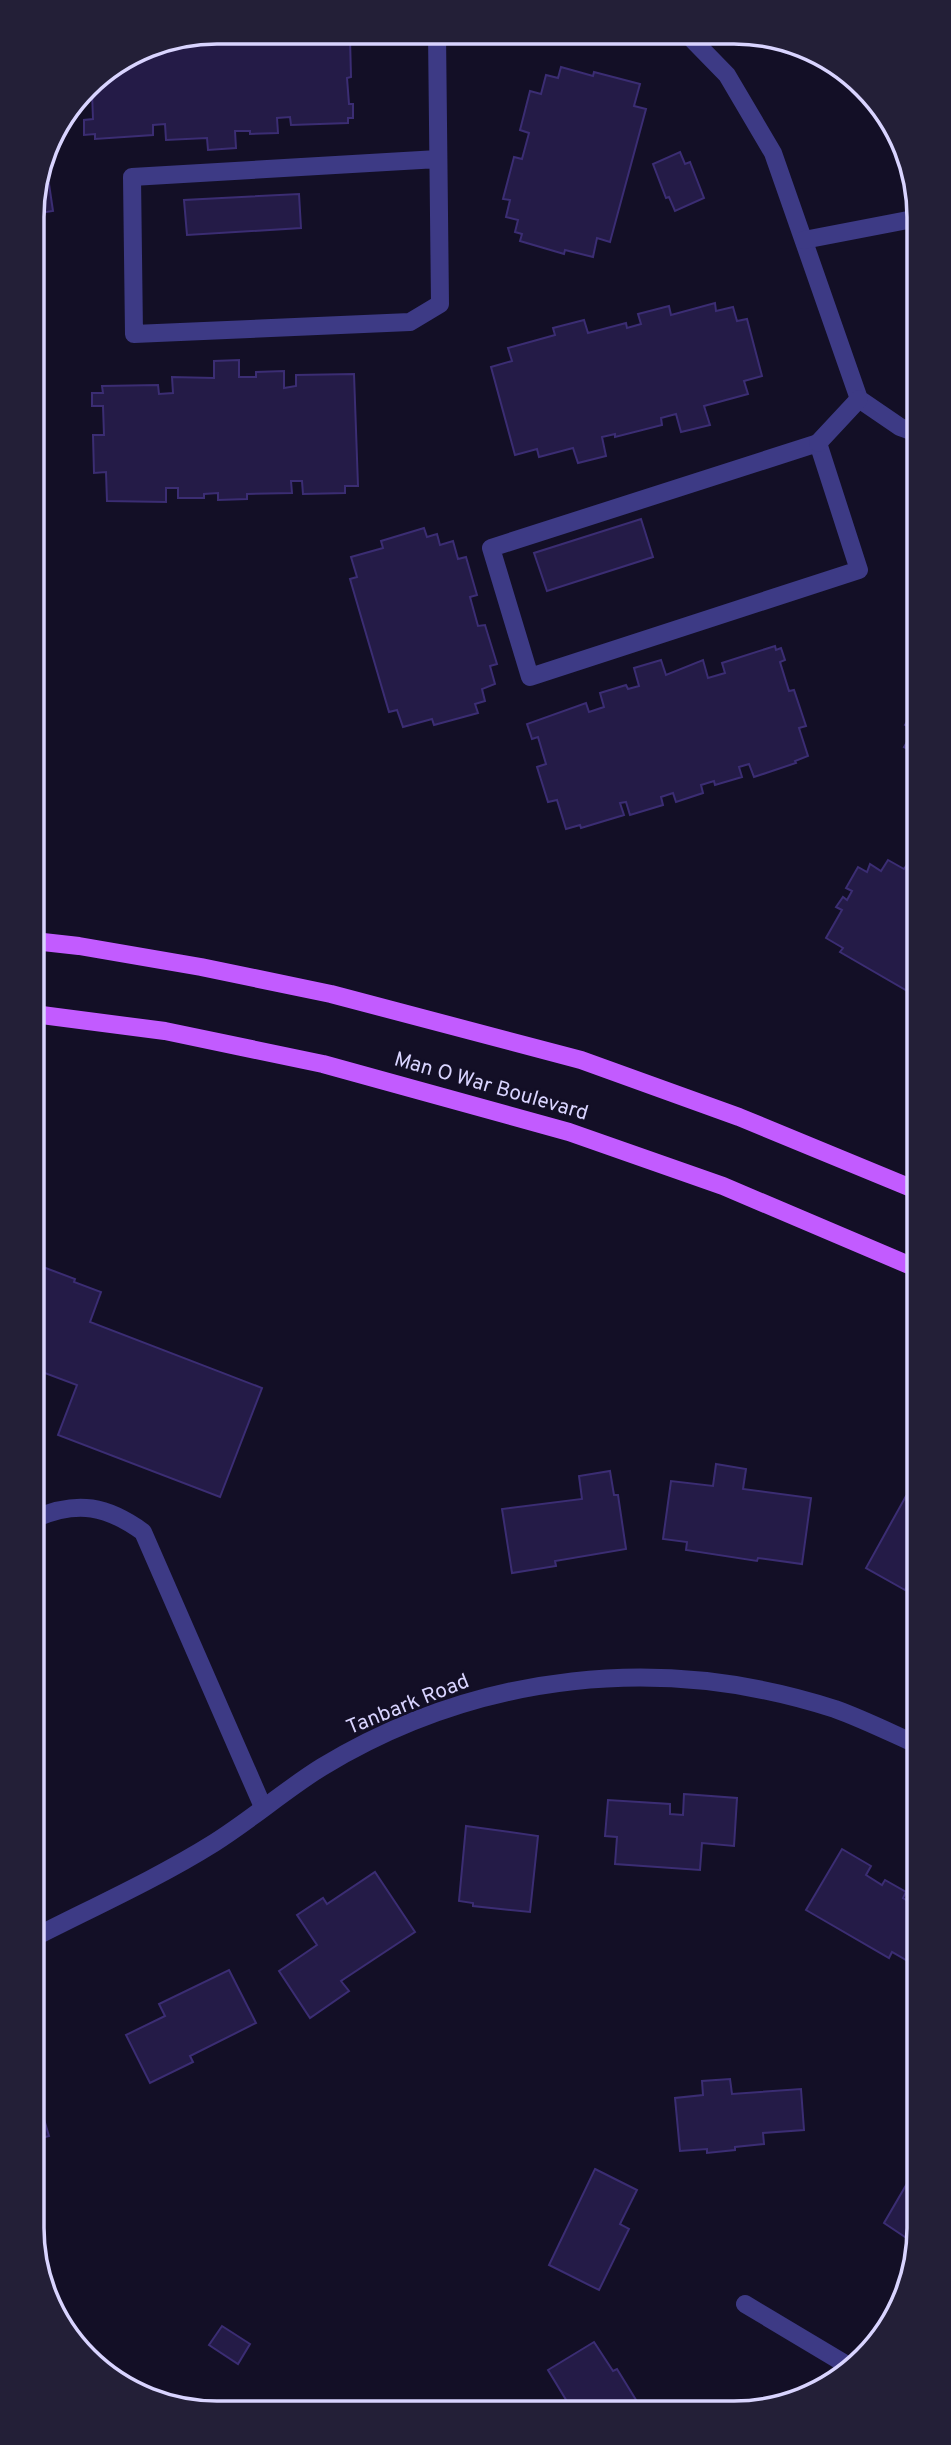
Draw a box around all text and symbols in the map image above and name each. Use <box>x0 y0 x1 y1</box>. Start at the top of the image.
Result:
street label: Man O War Boulevard <box>391 1046 591 1128</box>
street label: Tanbark Road <box>343 1668 473 1742</box>

